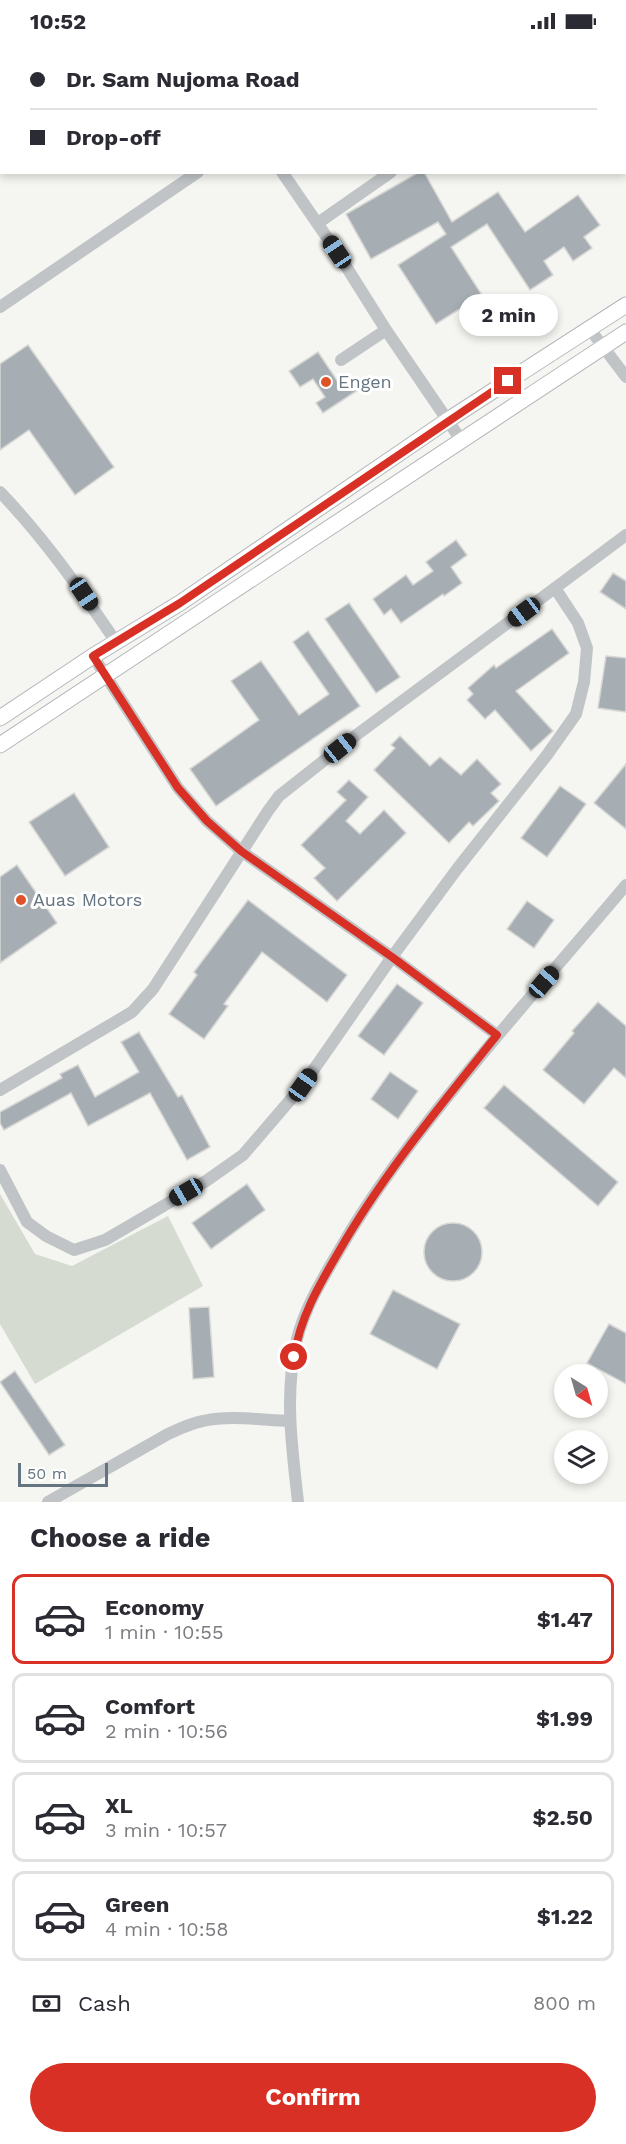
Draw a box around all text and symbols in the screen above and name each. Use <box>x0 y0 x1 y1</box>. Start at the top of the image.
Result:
text: 10:52 <box>30 9 86 34</box>
text: Dr. Sam Nujoma Road <box>66 67 300 92</box>
text: Drop-off <box>66 125 161 150</box>
car <box>319 232 355 272</box>
callout: 2 min <box>458 294 558 336</box>
text: 2 min <box>481 303 536 327</box>
route end <box>494 367 521 394</box>
place label: Engen <box>338 371 392 392</box>
marker: Engen <box>319 375 333 389</box>
car <box>66 574 102 614</box>
car <box>504 594 544 630</box>
car <box>320 730 360 766</box>
place label: Auas Motors <box>33 889 142 910</box>
marker: Auas Motors <box>14 893 28 907</box>
car <box>525 963 563 1001</box>
car <box>285 1065 321 1105</box>
car <box>166 1175 206 1209</box>
route start <box>280 1343 307 1370</box>
north arrow <box>554 1364 608 1418</box>
map controls <box>554 1364 608 1484</box>
button: layers <box>554 1430 608 1484</box>
scale bar <box>18 1460 108 1488</box>
text: 50 m <box>27 1464 67 1483</box>
text: Choose a ride <box>30 1522 210 1554</box>
icon: car <box>33 1592 87 1646</box>
text: Economy <box>105 1595 204 1620</box>
text: $1.47 <box>537 1607 593 1632</box>
text: 1 min · 10:55 <box>105 1620 224 1644</box>
icon: car <box>33 1691 87 1745</box>
text: Comfort <box>105 1694 195 1719</box>
text: $1.99 <box>536 1706 593 1731</box>
text: 2 min · 10:56 <box>105 1719 228 1743</box>
icon: car <box>33 1790 87 1844</box>
text: XL <box>105 1793 133 1818</box>
text: $2.50 <box>532 1805 593 1830</box>
text: 3 min · 10:57 <box>105 1818 227 1842</box>
icon: car <box>33 1889 87 1943</box>
text: Green <box>105 1892 169 1917</box>
text: $1.22 <box>537 1904 593 1929</box>
text: 4 min · 10:58 <box>105 1917 229 1941</box>
icon: cash <box>30 1987 63 2020</box>
text: Cash <box>78 1991 131 2016</box>
text: 800 m <box>533 1991 596 2015</box>
button: Confirm <box>30 2063 596 2132</box>

